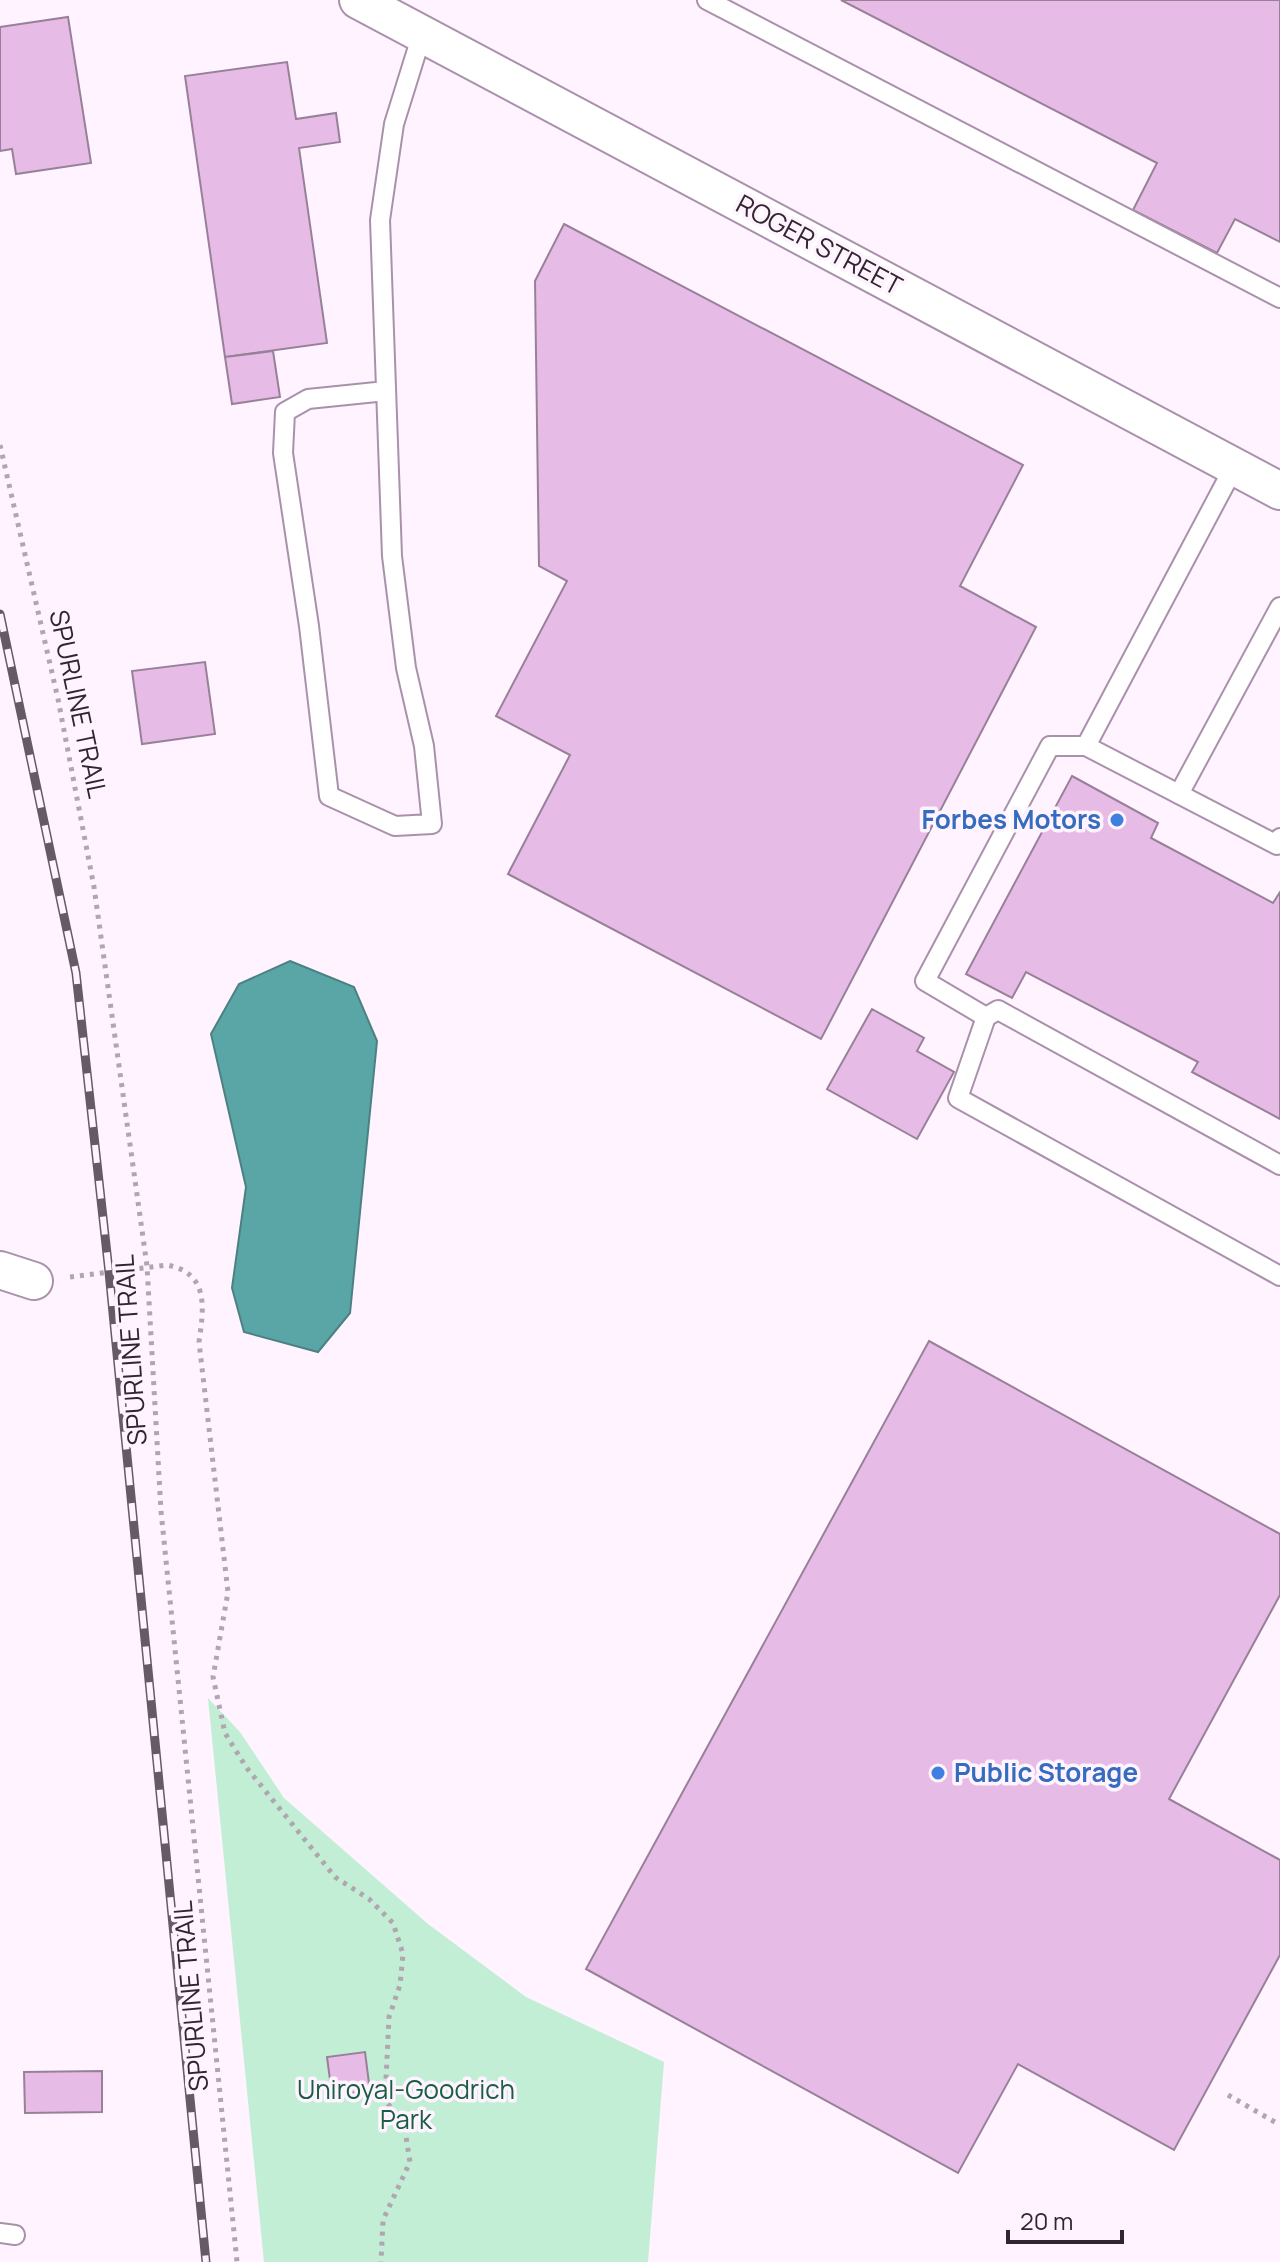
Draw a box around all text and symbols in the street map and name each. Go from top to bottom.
street label: ROGER STREET [730,185,909,303]
street label: SPURLINE TRAIL [41,607,116,801]
place label: Forbes Motors [922,801,1101,837]
marker: Forbes Motors [1108,811,1126,829]
street label: SPURLINE TRAIL [105,1253,155,1447]
place label: Public Storage [954,1754,1138,1790]
marker: Public Storage [929,1764,947,1782]
street label: SPURLINE TRAIL [164,1899,216,2093]
park label: Uniroyal-Goodrich Park [297,2071,515,2137]
scale bar [1008,2194,1122,2244]
text: 20 m [1020,2204,1073,2237]

